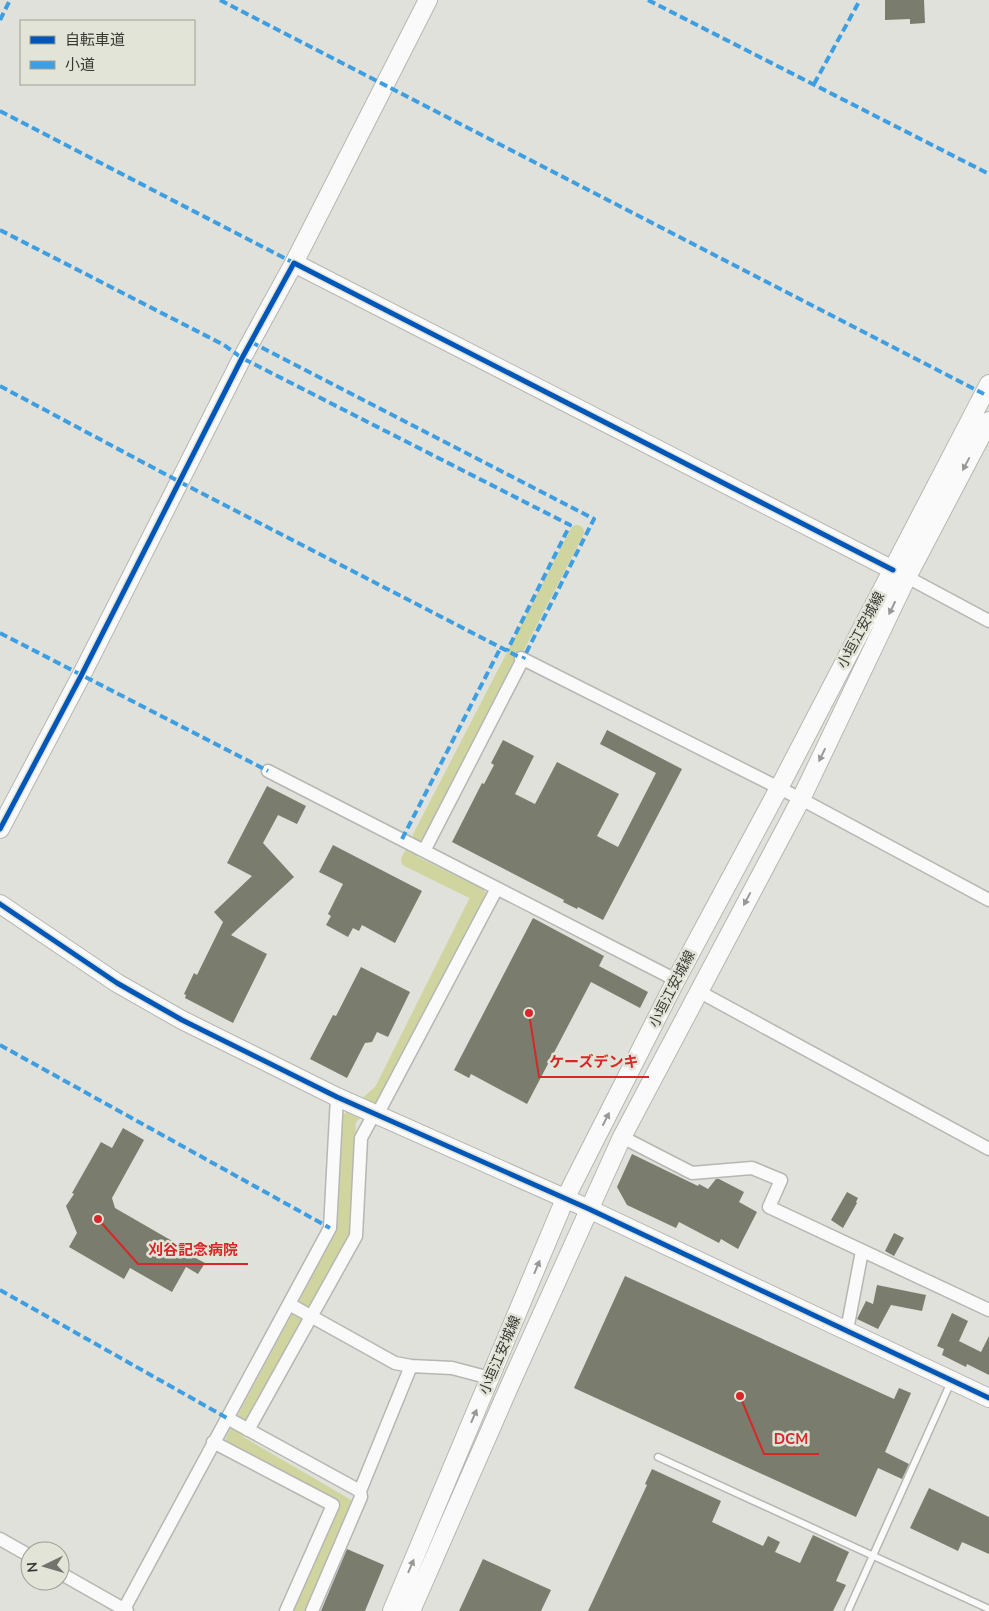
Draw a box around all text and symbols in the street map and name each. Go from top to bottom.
legend [20,20,195,85]
text: 自転車道 [65,30,125,50]
text: 小道 [65,55,95,75]
one-way arrow [962,457,970,471]
street label: 小垣江安城線 [833,588,889,672]
one-way arrow [888,601,896,615]
one-way arrow [817,748,825,762]
one-way arrow [743,892,751,906]
street label: 小垣江安城線 [644,947,700,1031]
callout: ケーズデンキ [539,1047,649,1077]
text: ケーズデンキ [549,1052,639,1072]
one-way arrow [602,1112,610,1127]
callout: 刈谷記念病院 [138,1234,248,1264]
text: 刈谷記念病院 [148,1240,238,1260]
one-way arrow [533,1259,541,1274]
street label: 小垣江安城線 [475,1313,525,1397]
one-way arrow [470,1409,478,1423]
callout: DCM [764,1424,819,1454]
text: DCM [774,1429,808,1449]
north arrow [20,1541,70,1591]
one-way arrow [407,1559,415,1573]
text: N [23,1561,42,1573]

